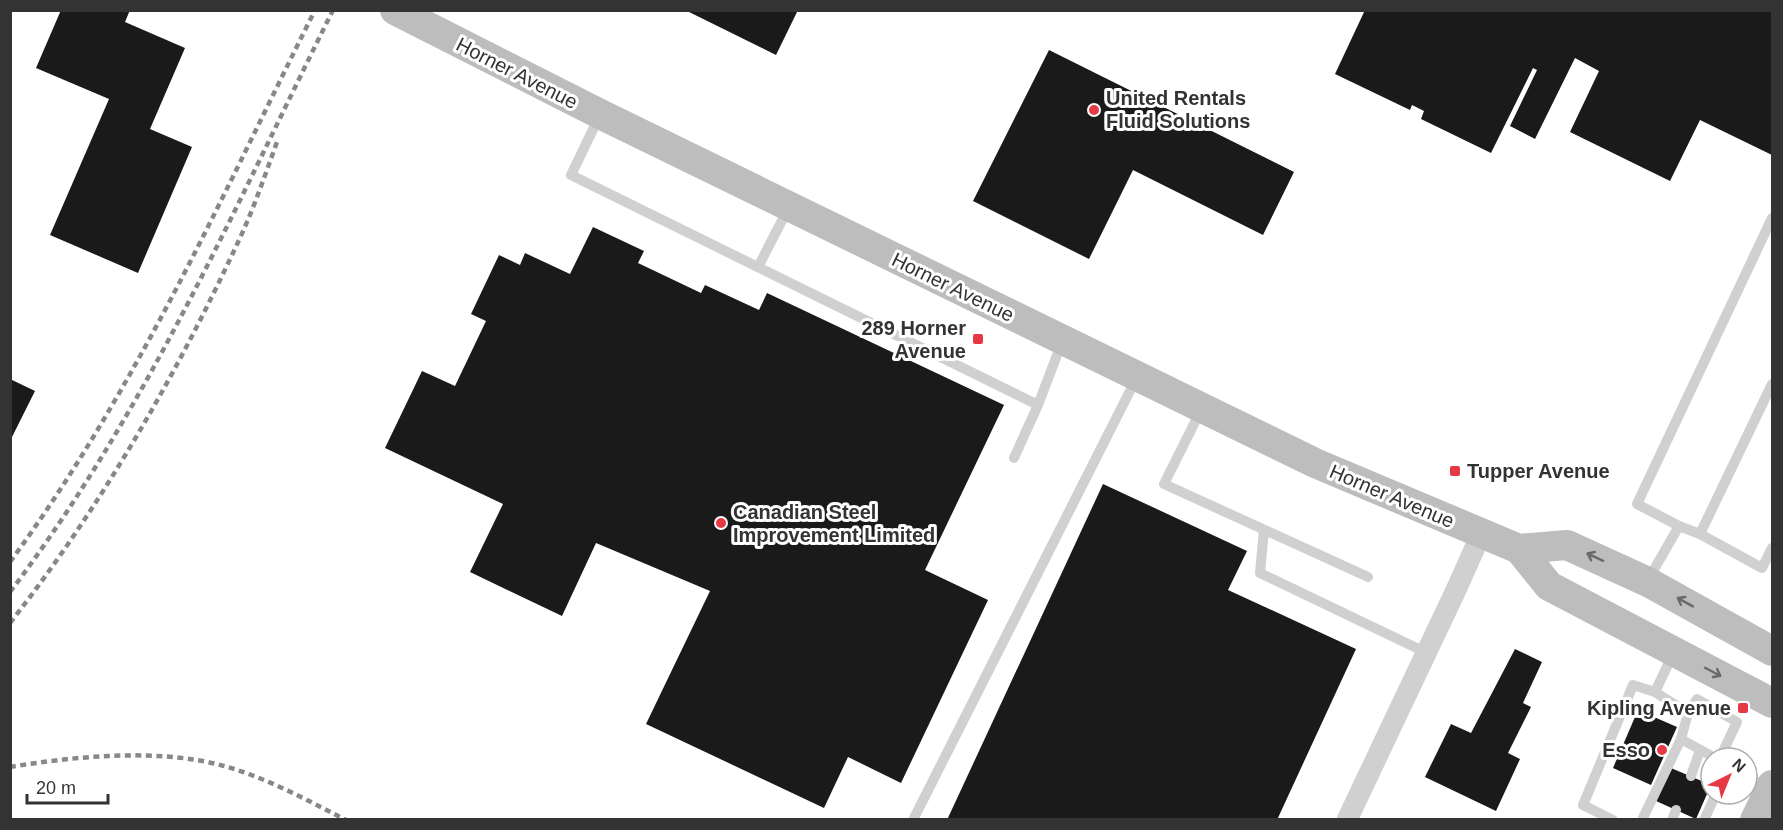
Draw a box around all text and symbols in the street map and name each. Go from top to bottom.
street label: Horner Avenue [453,33,581,113]
place label: United Rentals Fluid Solutions [1106,87,1250,132]
marker: United Rentals Fluid Solutions [1087,103,1101,117]
street label: Horner Avenue [888,248,1018,326]
place label: 289 Horner Avenue [862,317,966,362]
marker: 289 Horner Avenue [971,332,985,346]
street label: Horner Avenue [1326,460,1458,532]
place label: Tupper Avenue [1467,460,1610,482]
marker: Tupper Avenue [1448,464,1462,478]
place label: Canadian Steel Improvement Limited [733,501,935,546]
marker: Canadian Steel Improvement Limited [714,516,728,530]
one-way arrow [1586,551,1604,563]
one-way arrow [1676,596,1694,607]
one-way arrow [1704,666,1722,678]
place label: Kipling Avenue [1587,697,1731,719]
marker: Kipling Avenue [1736,701,1750,715]
place label: Esso [1602,739,1650,761]
marker: Esso [1655,743,1669,757]
north arrow [1699,746,1759,806]
text: N [1729,755,1749,776]
scale bar [27,767,108,805]
text: 20 m [36,778,76,798]

